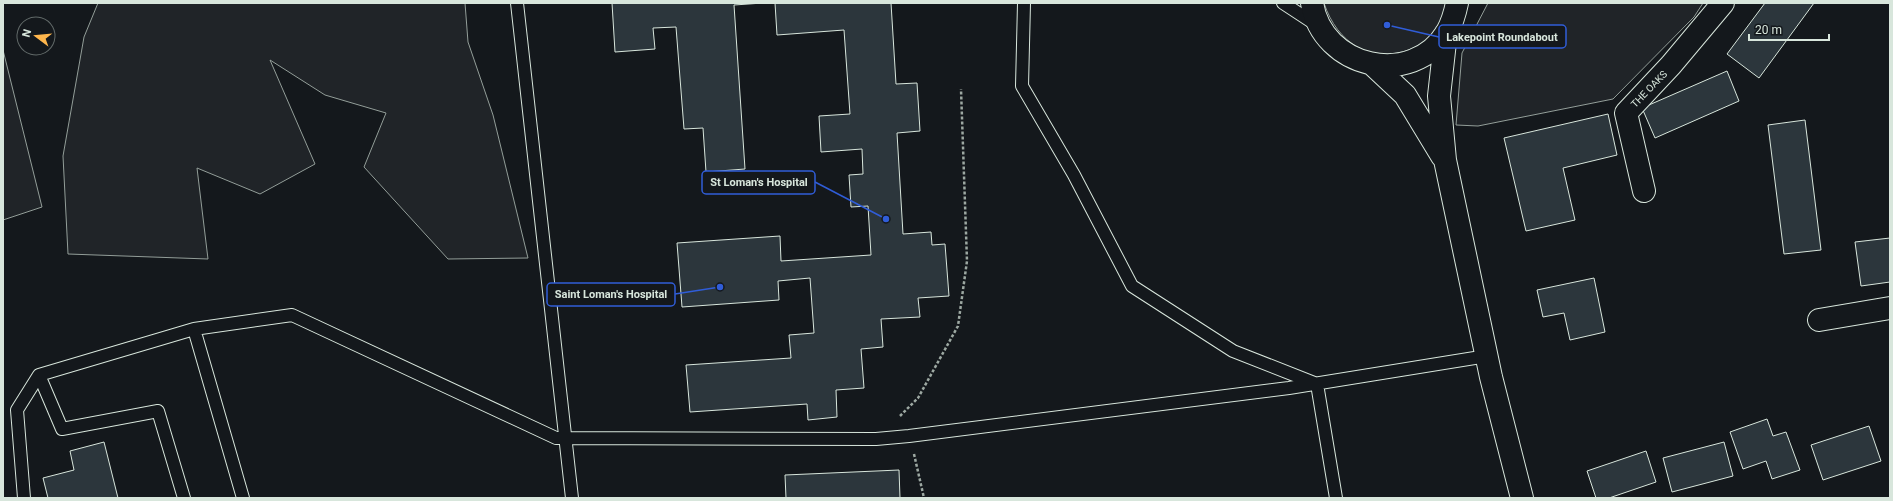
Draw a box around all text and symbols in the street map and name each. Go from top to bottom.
north arrow [16,16,56,56]
scale bar [1749,16,1829,42]
text: 20 m [1755,23,1782,37]
callout: Lakepoint Roundabout [1439,25,1566,48]
text: N [20,28,34,39]
text: Lakepoint Roundabout [1446,31,1558,44]
street label: THE OAKS [1629,68,1669,110]
callout: St Loman's Hospital [702,171,815,194]
text: St Loman's Hospital [710,176,808,189]
callout: Saint Loman's Hospital [547,283,675,306]
text: Saint Loman's Hospital [555,288,667,301]

